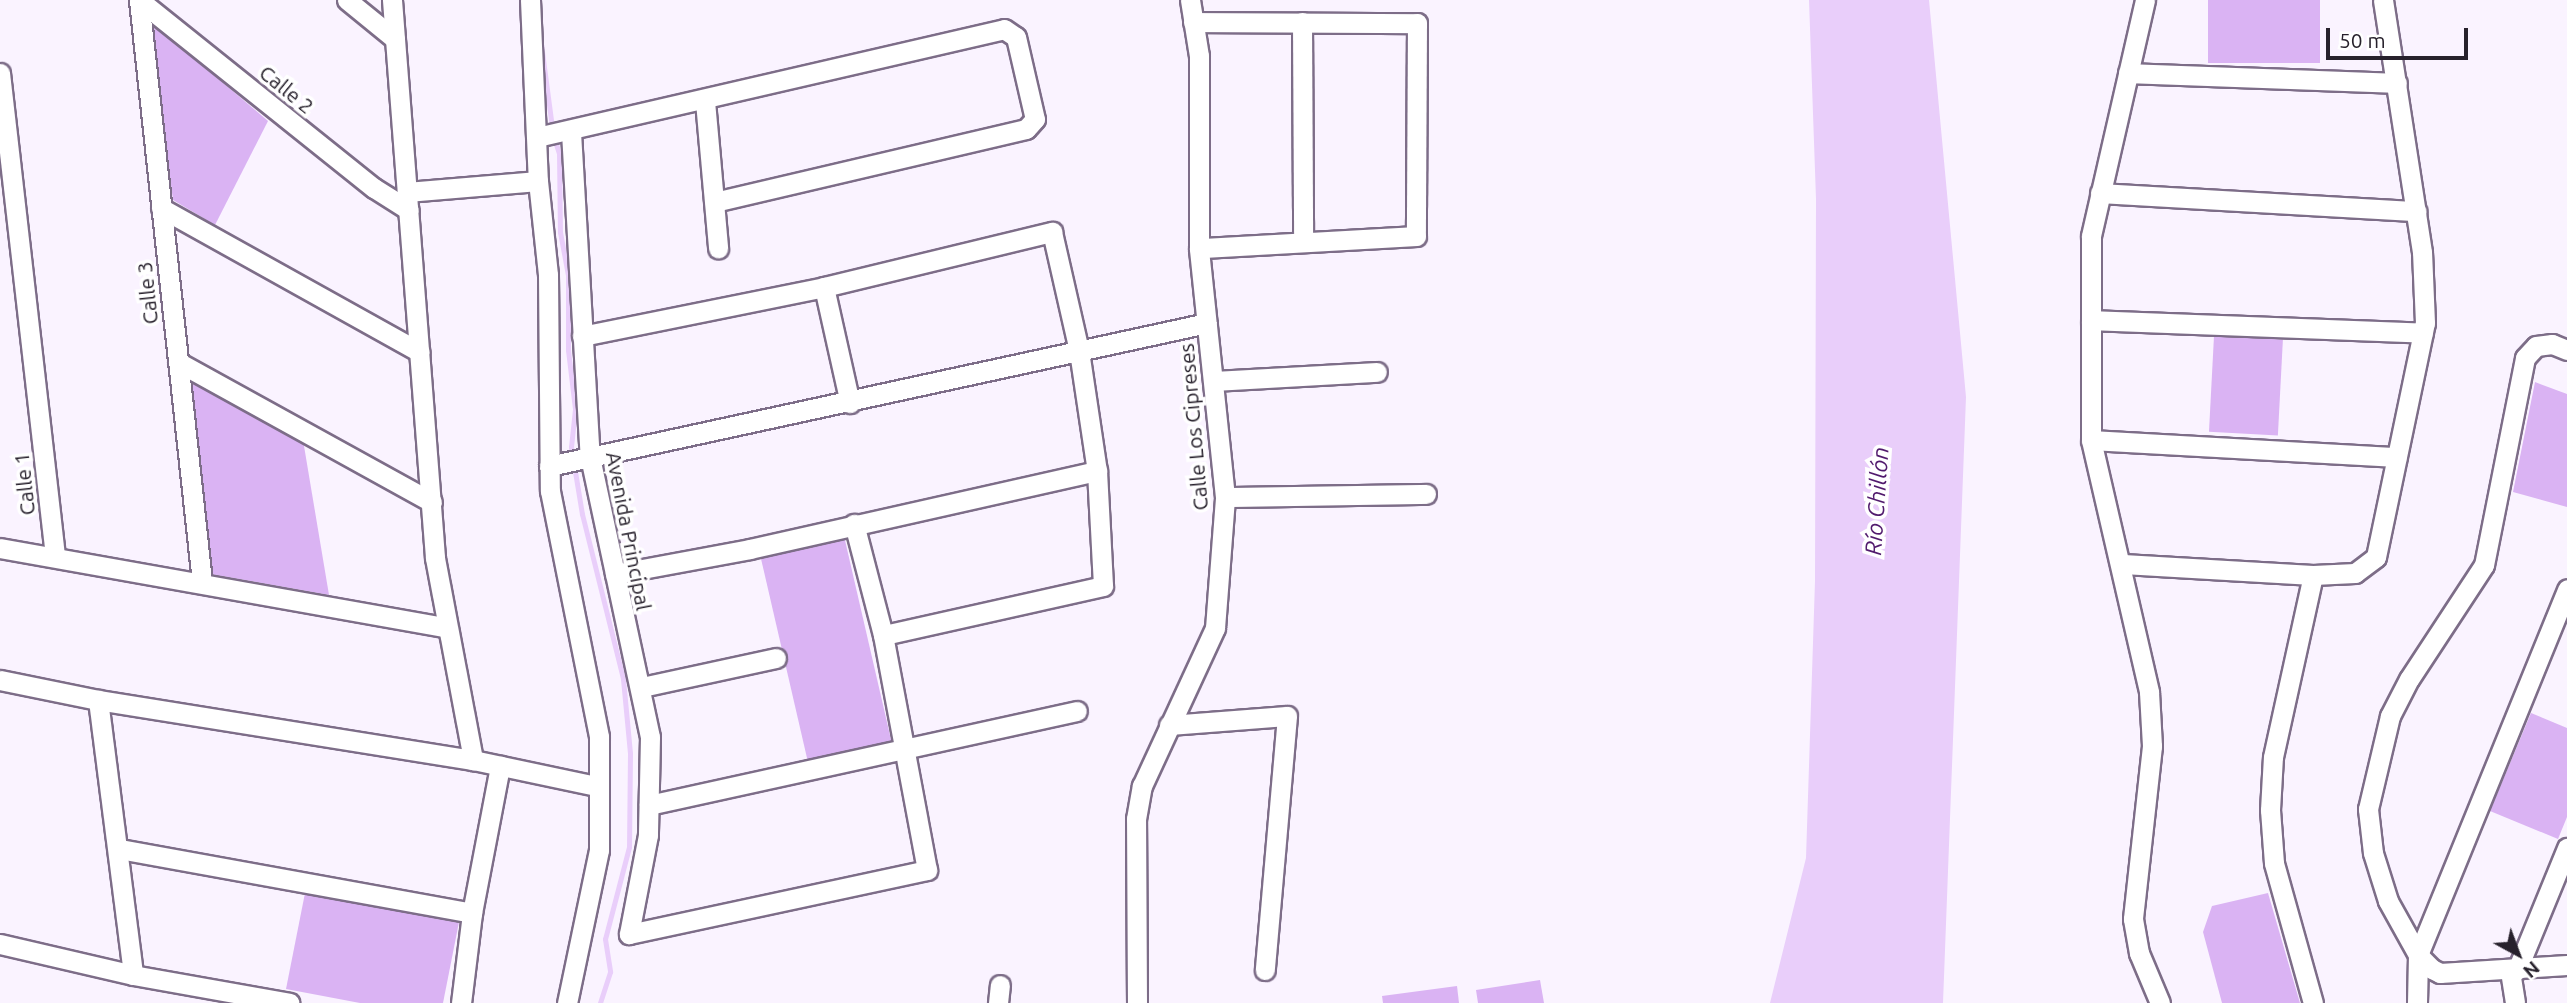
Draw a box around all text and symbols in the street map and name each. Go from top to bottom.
scale bar [2329,14,2471,58]
text: 50 m [2339,28,2386,52]
street label: Calle 2 [255,59,319,119]
street label: Calle 3 [131,260,163,326]
street label: Calle Los Cipreses [1173,342,1213,512]
water label: Río Chillón [1859,446,1895,556]
street label: Avenida Principal [601,449,657,613]
street label: Calle 1 [8,451,40,517]
north arrow [2483,919,2553,989]
text: N [2519,957,2544,983]

